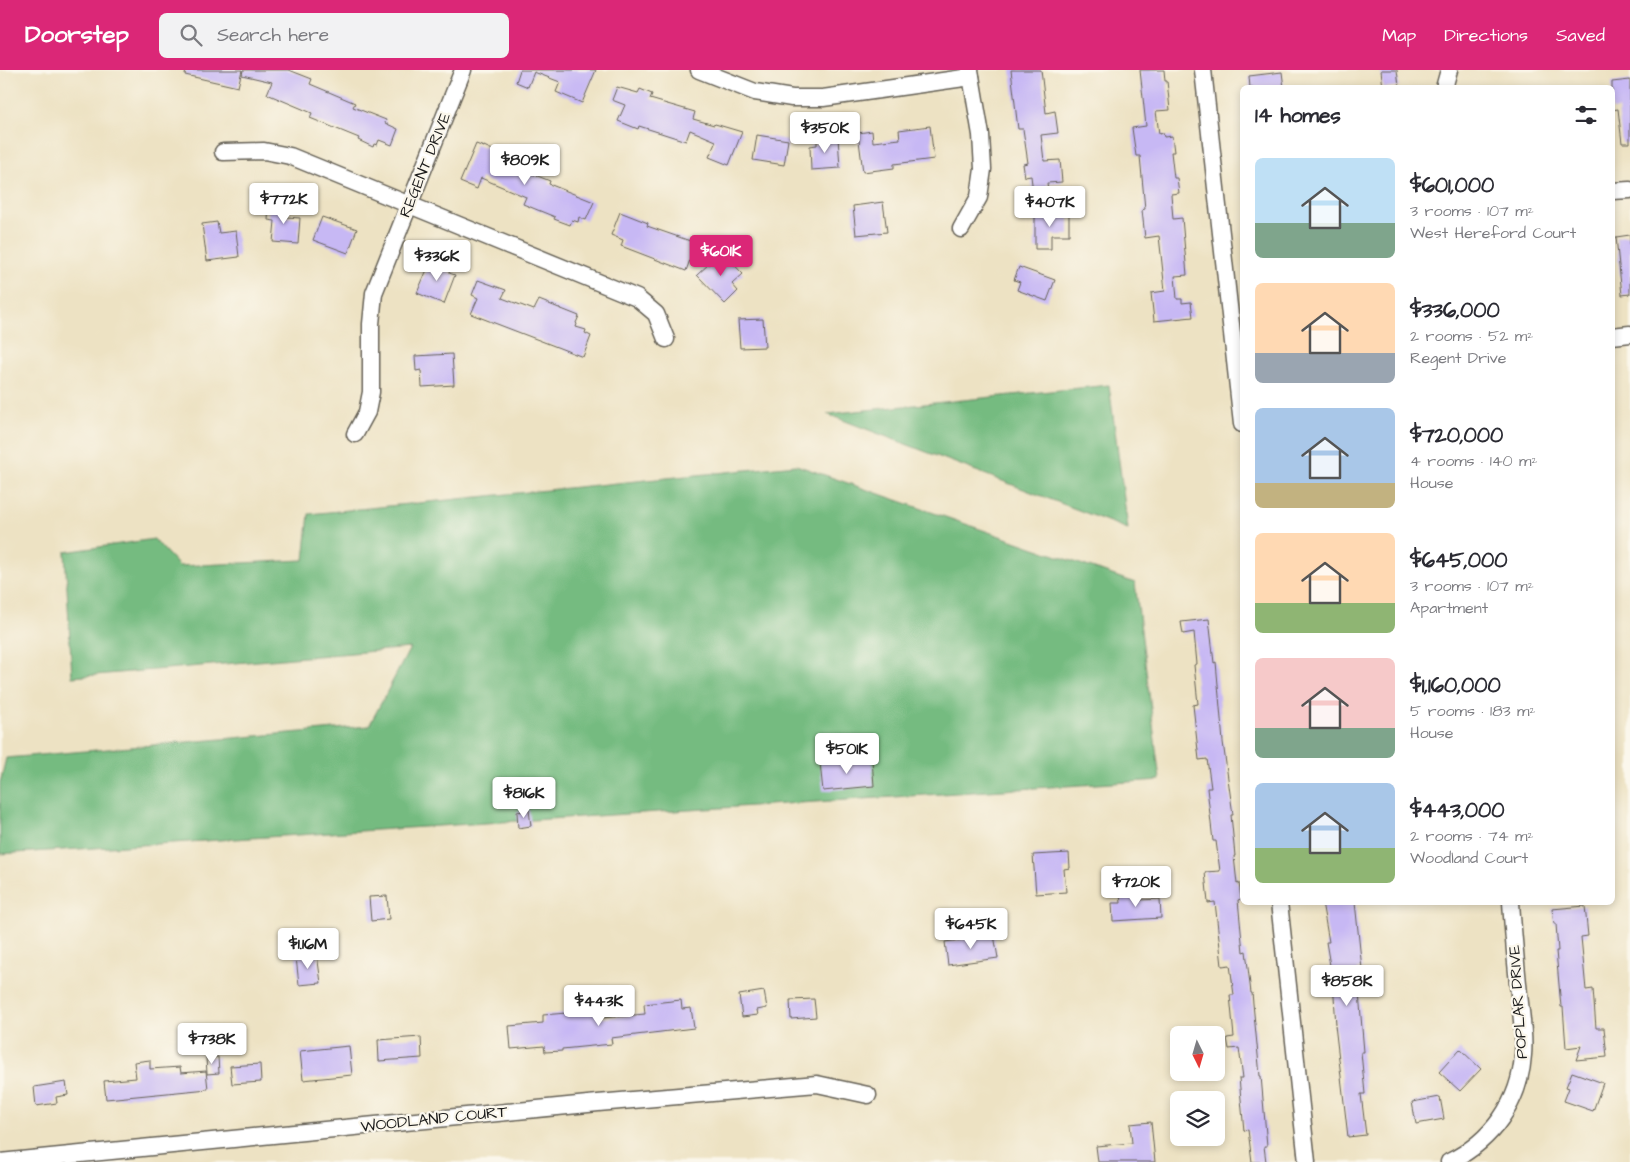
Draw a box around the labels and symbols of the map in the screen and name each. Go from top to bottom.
street label: REGENT DRIVE [394,109,456,221]
pin: $350K [790,112,860,154]
pin: $809K [490,144,560,186]
pin: $772K [249,182,319,225]
pin: $407K [1015,186,1085,228]
pin: $601K [686,234,756,277]
pin: $336K [402,240,472,282]
pin: $501K [812,732,882,775]
pin: $816K [489,776,559,819]
pin: $720K [1101,866,1171,908]
pin: $645K [936,908,1006,950]
pin: $1.16M [267,928,349,970]
street label: POPLAR DRIVE [1503,944,1533,1060]
pin: $858K [1312,964,1382,1007]
pin: $443K [564,984,634,1027]
pin: $738K [177,1022,247,1065]
north arrow [1170,1026,1225,1081]
street label: WOODLAND COURT [360,1100,508,1138]

